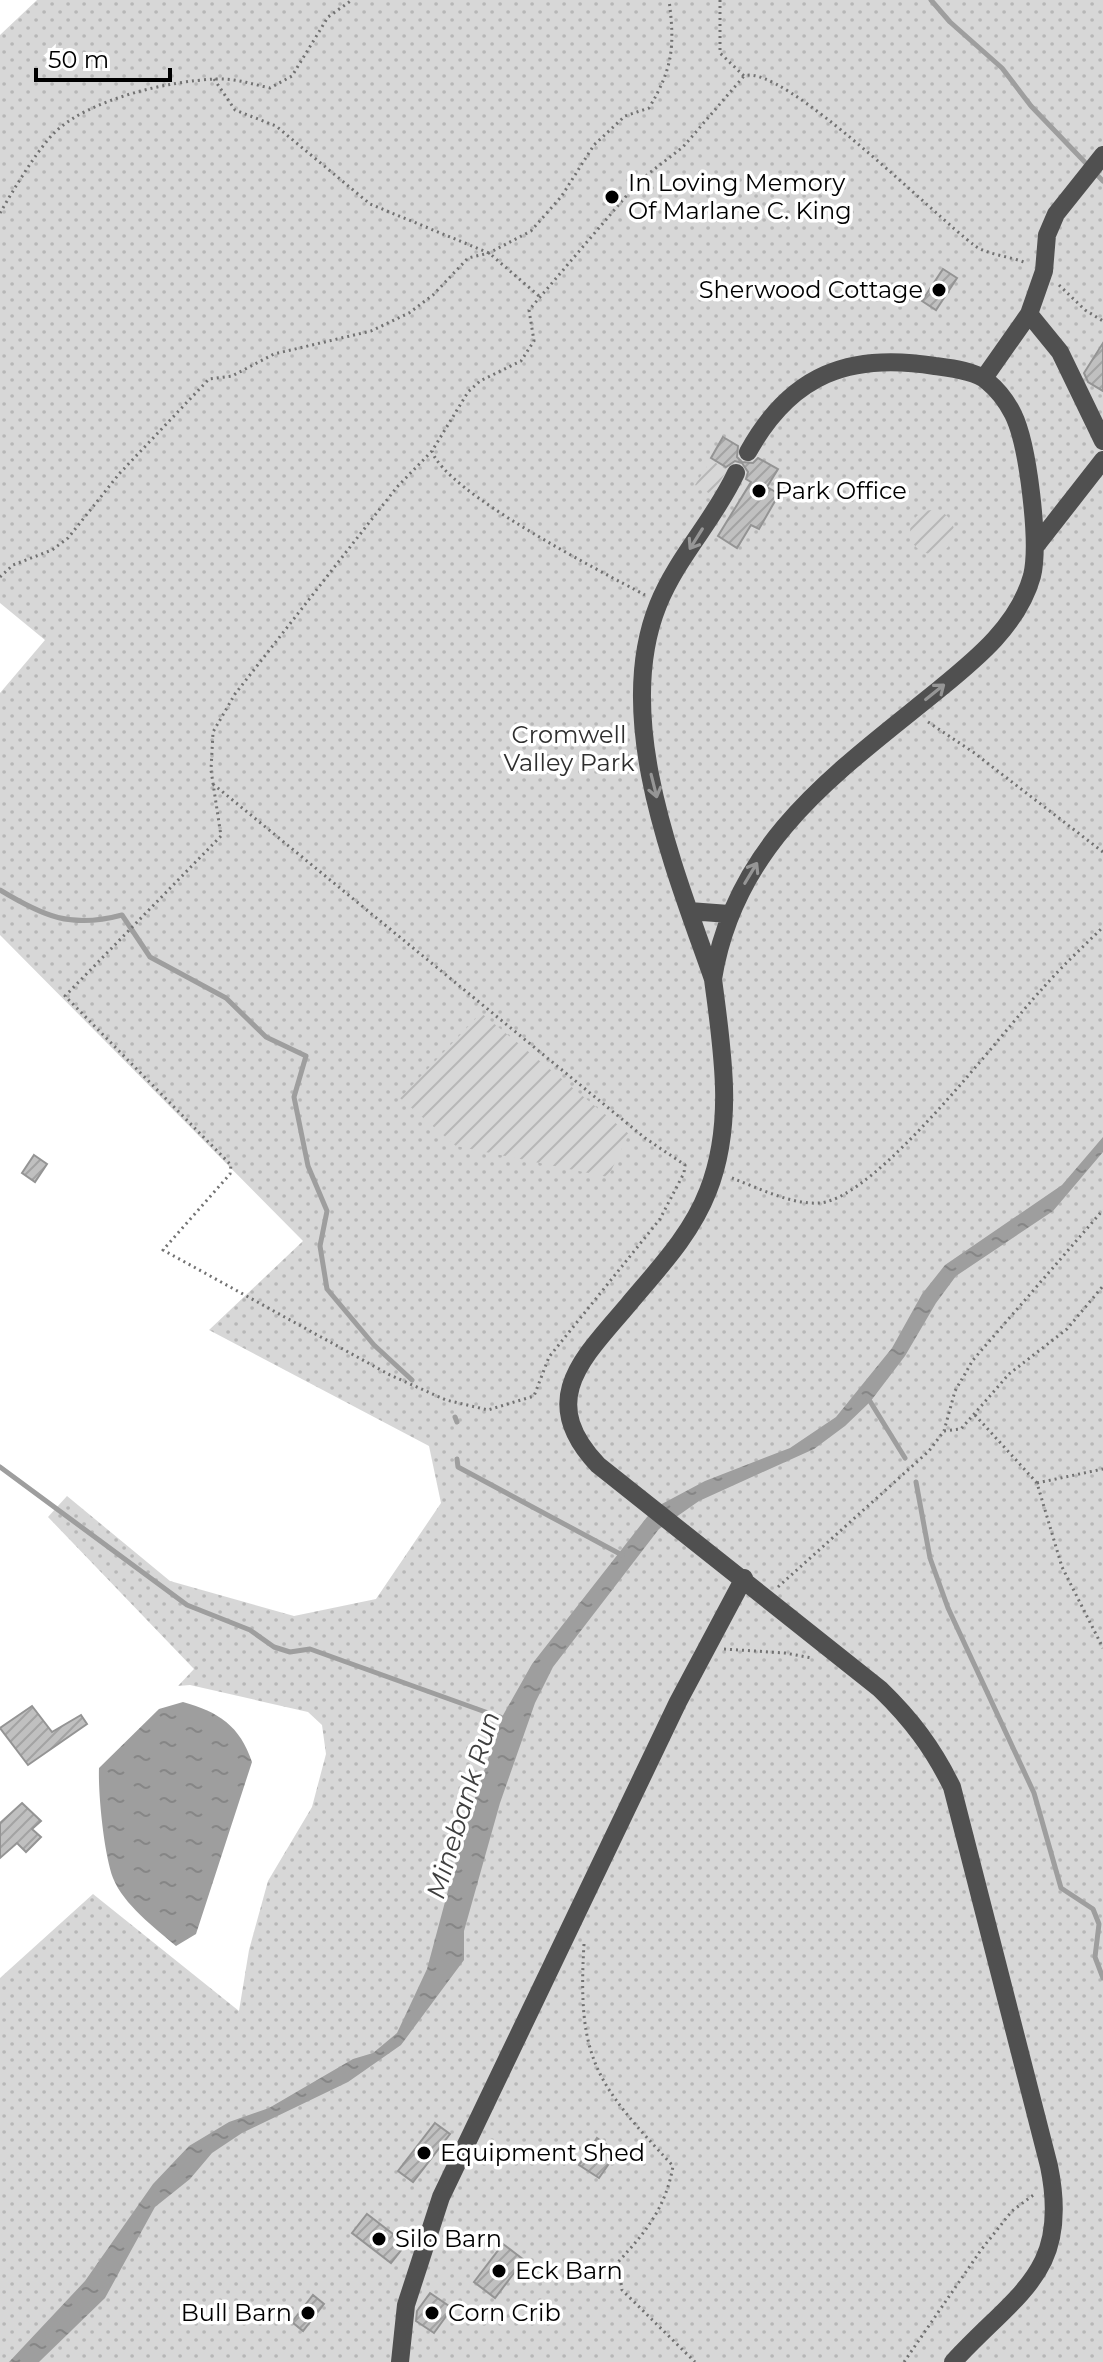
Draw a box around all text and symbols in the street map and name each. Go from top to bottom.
scale bar [36,32,170,82]
text: 50 m [48,45,109,74]
place label: In Loving Memory Of Marlane C. King [628,168,852,225]
marker: In Loving Memory Of Marlane C. King [603,188,621,206]
place label: Sherwood Cottage [699,275,923,304]
marker: Sherwood Cottage [930,281,948,299]
place label: Park Office [775,476,907,505]
marker: Park Office [750,482,768,500]
one-way arrow [687,528,704,550]
one-way arrow [925,683,945,701]
park label: Cromwell Valley Park [504,720,635,777]
one-way arrow [647,773,662,799]
one-way arrow [743,862,759,885]
water label: Minebank Run [419,1708,507,1902]
place label: Equipment Shed [440,2138,645,2167]
marker: Equipment Shed [415,2144,433,2162]
place label: Silo Barn [395,2224,502,2253]
marker: Silo Barn [370,2230,388,2248]
place label: Eck Barn [515,2256,623,2285]
marker: Eck Barn [490,2262,508,2280]
place label: Bull Barn [181,2298,292,2327]
place label: Corn Crib [448,2298,561,2327]
marker: Bull Barn [299,2304,317,2322]
marker: Corn Crib [423,2304,441,2322]

